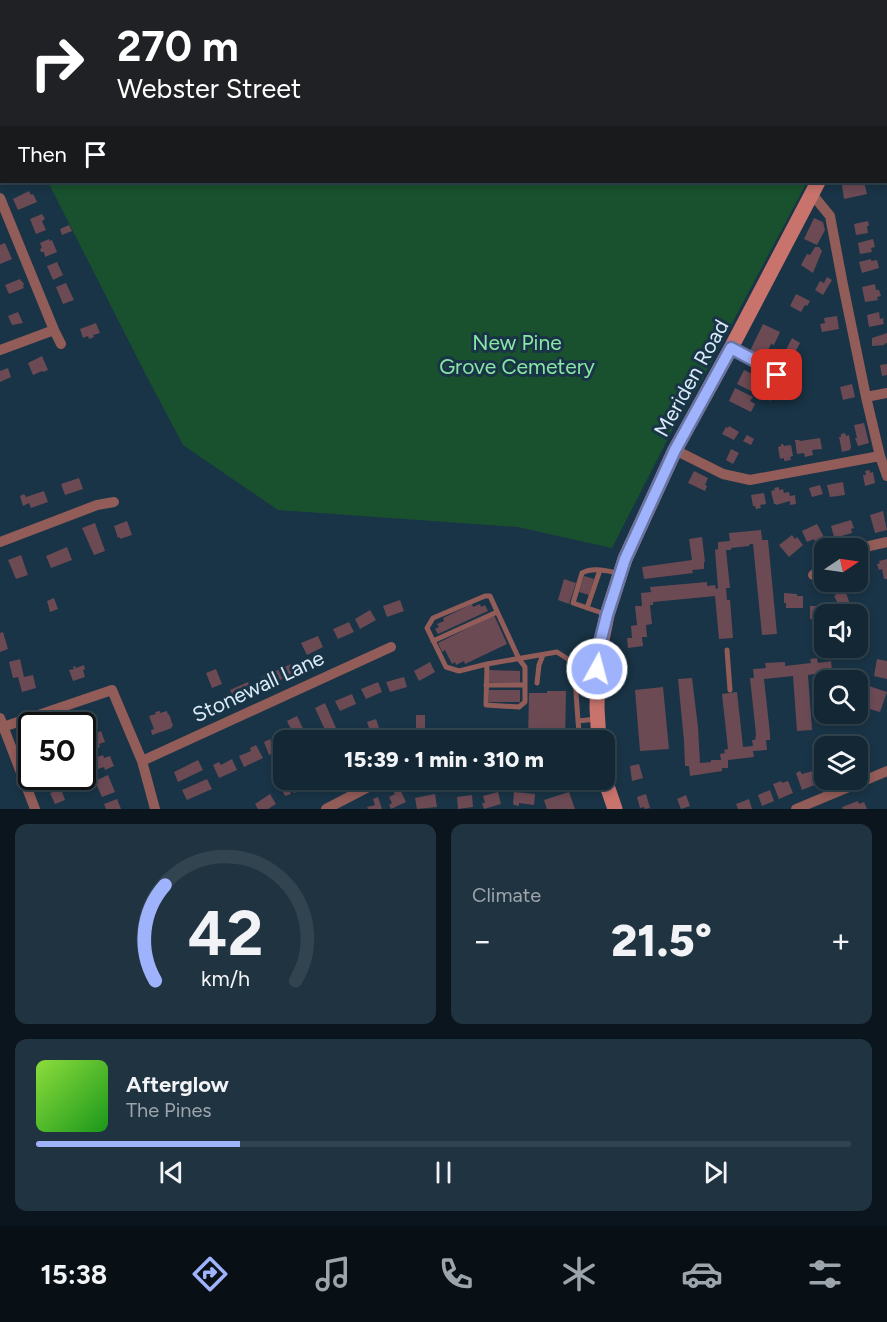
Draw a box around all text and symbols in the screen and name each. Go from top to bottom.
text: 270 m [117,21,239,72]
icon: right [18,24,96,102]
text: Webster Street [117,72,301,105]
icon: arrive [79,138,112,171]
text: Then [18,141,67,168]
street label: Meriden Road [648,315,734,441]
park label: New Pine Grove Cemetery [439,330,595,379]
pin [751,349,802,400]
icon: arrive [760,358,793,391]
north arrow [814,538,868,592]
map controls [814,538,868,790]
button: sound [814,604,868,658]
position arrow [565,637,629,701]
street label: Stonewall Lane [188,645,328,727]
button: search [814,670,868,724]
speed limit sign: 50 [18,712,96,790]
button: layers [814,736,868,790]
text: 15:39 · 1 min · 310 m [344,746,544,773]
text: Climate [472,883,541,907]
text: 42 [188,896,263,971]
text: 21.5° [611,913,712,967]
text: − [472,921,493,960]
text: + [830,921,851,960]
text: km/h [201,966,250,991]
text: Afterglow [126,1071,229,1098]
text: The Pines [126,1098,212,1122]
icon: previous [155,1156,188,1189]
icon: pause [427,1156,460,1189]
icon: next [699,1156,732,1189]
icon: directions [189,1253,231,1295]
icon: music [312,1253,354,1295]
icon: phone [435,1253,477,1295]
icon: climate [558,1253,600,1295]
icon: car [681,1253,723,1295]
icon: filters [804,1253,846,1295]
text: 15:38 [41,1258,107,1291]

